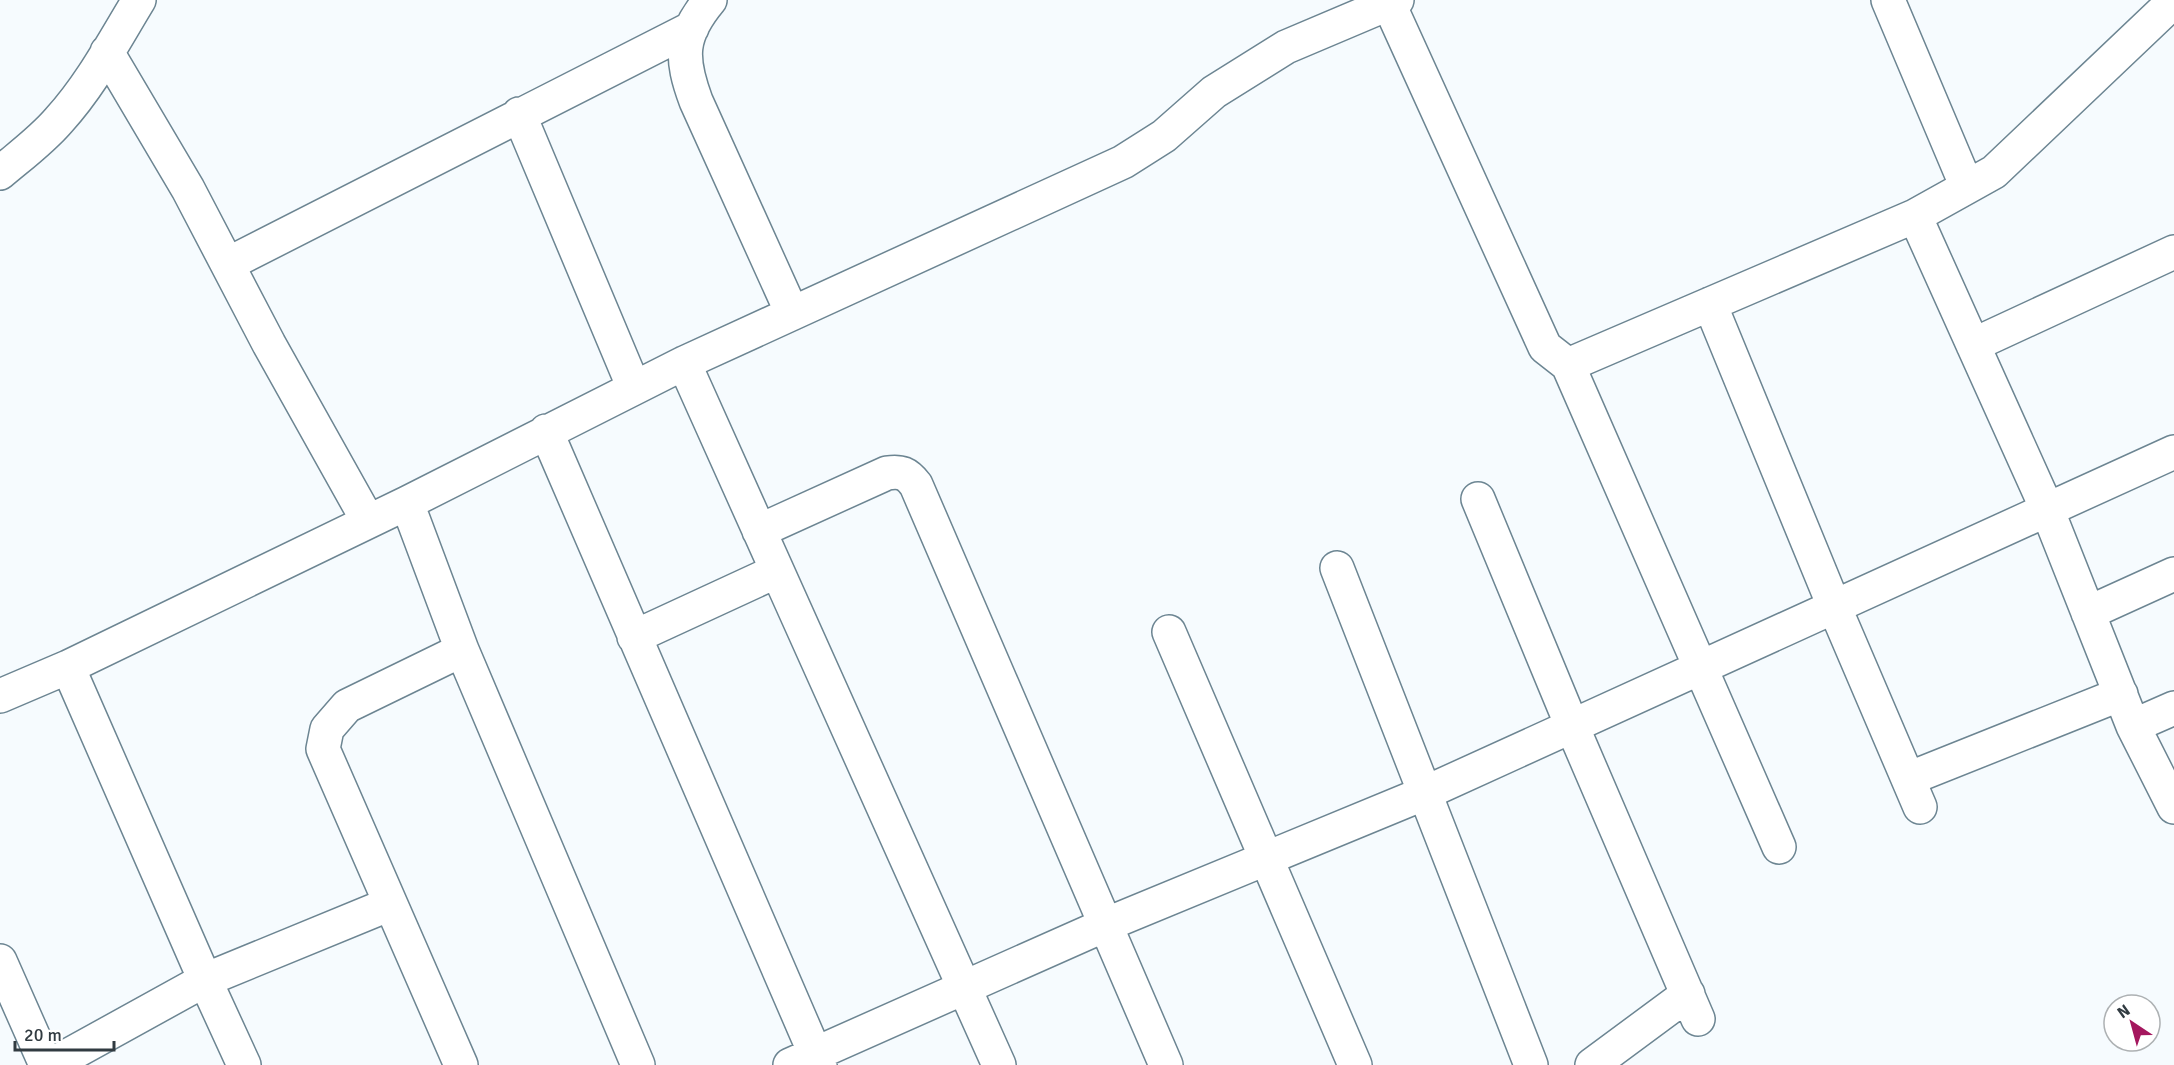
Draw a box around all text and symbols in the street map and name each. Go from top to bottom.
north arrow [2102,993,2162,1053]
text: N [2113,1000,2134,1023]
scale bar [15,1014,114,1052]
text: 20 m [24,1024,62,1046]

